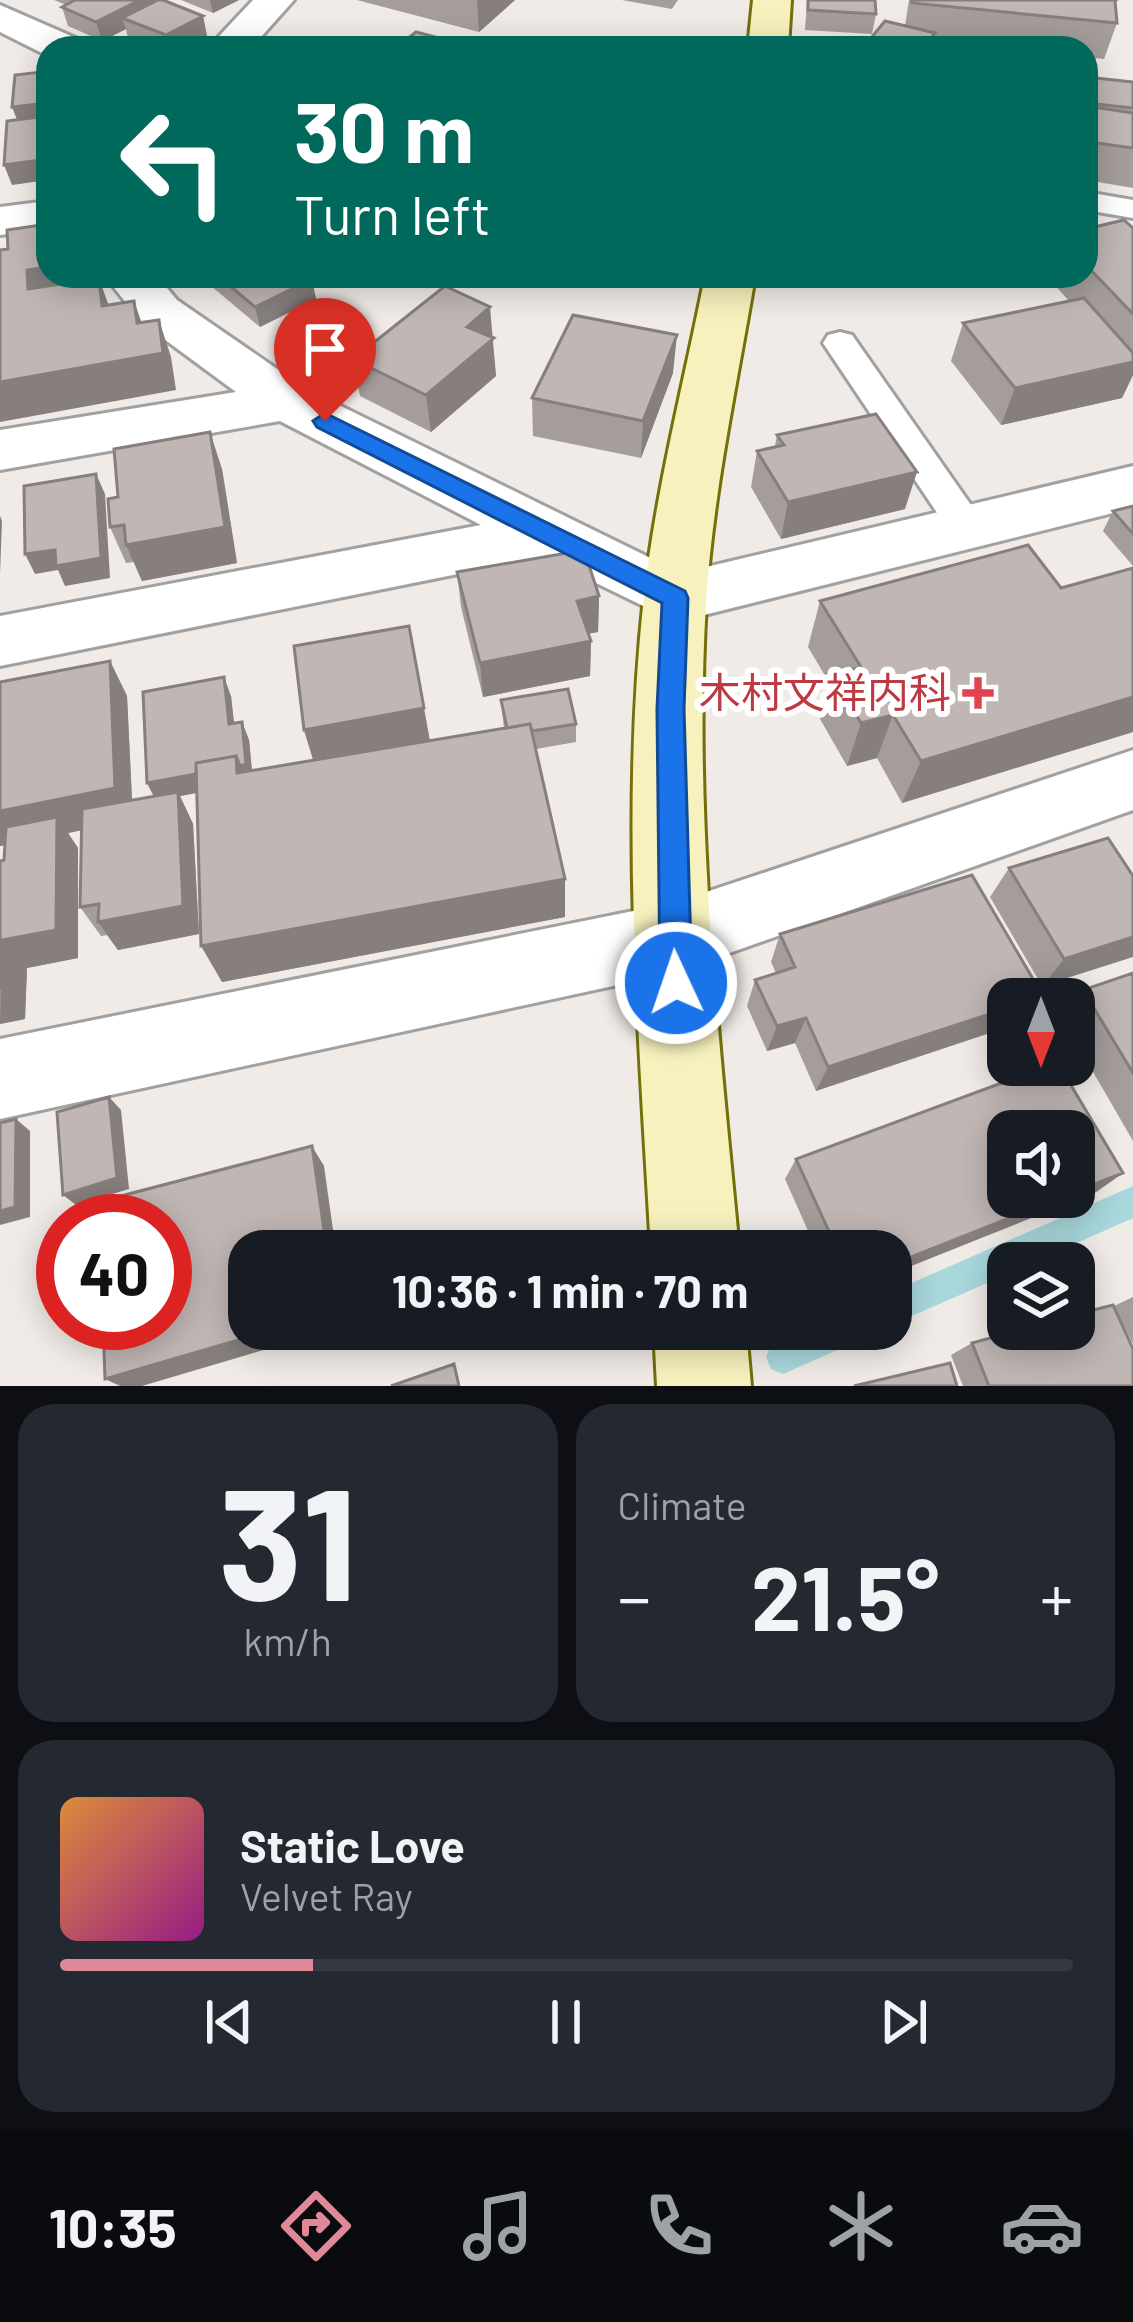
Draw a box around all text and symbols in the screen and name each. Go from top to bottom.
text: 30 m [294,79,474,180]
icon: left [96,84,252,240]
text: Turn left [294,181,491,246]
pin [274,298,376,421]
icon: arrive [292,316,358,382]
place label: 木村文祥内科 [699,666,951,716]
marker: 木村文祥内科 [962,677,994,709]
position arrow [613,920,739,1046]
north arrow [987,978,1095,1086]
map controls [987,978,1095,1350]
button: sound [987,1110,1095,1218]
speed limit sign: 40 [36,1194,192,1350]
button: layers [987,1242,1095,1350]
text: 10:36 · 1 min · 70 m [392,1263,748,1317]
text: 31 [218,1445,357,1632]
text: Climate [618,1481,747,1528]
text: 21.5° [751,1541,939,1649]
text: − [618,1556,651,1635]
text: + [1040,1556,1073,1635]
text: km/h [244,1617,332,1664]
text: Static Love [240,1818,465,1872]
text: Velvet Ray [240,1872,413,1919]
icon: previous [196,1989,262,2055]
icon: pause [533,1989,599,2055]
icon: next [871,1989,937,2055]
icon: directions [274,2184,358,2268]
icon: music [456,2184,540,2268]
icon: phone [637,2184,721,2268]
icon: climate [819,2184,903,2268]
icon: car [1000,2184,1084,2268]
text: 10:35 [49,2194,177,2259]

